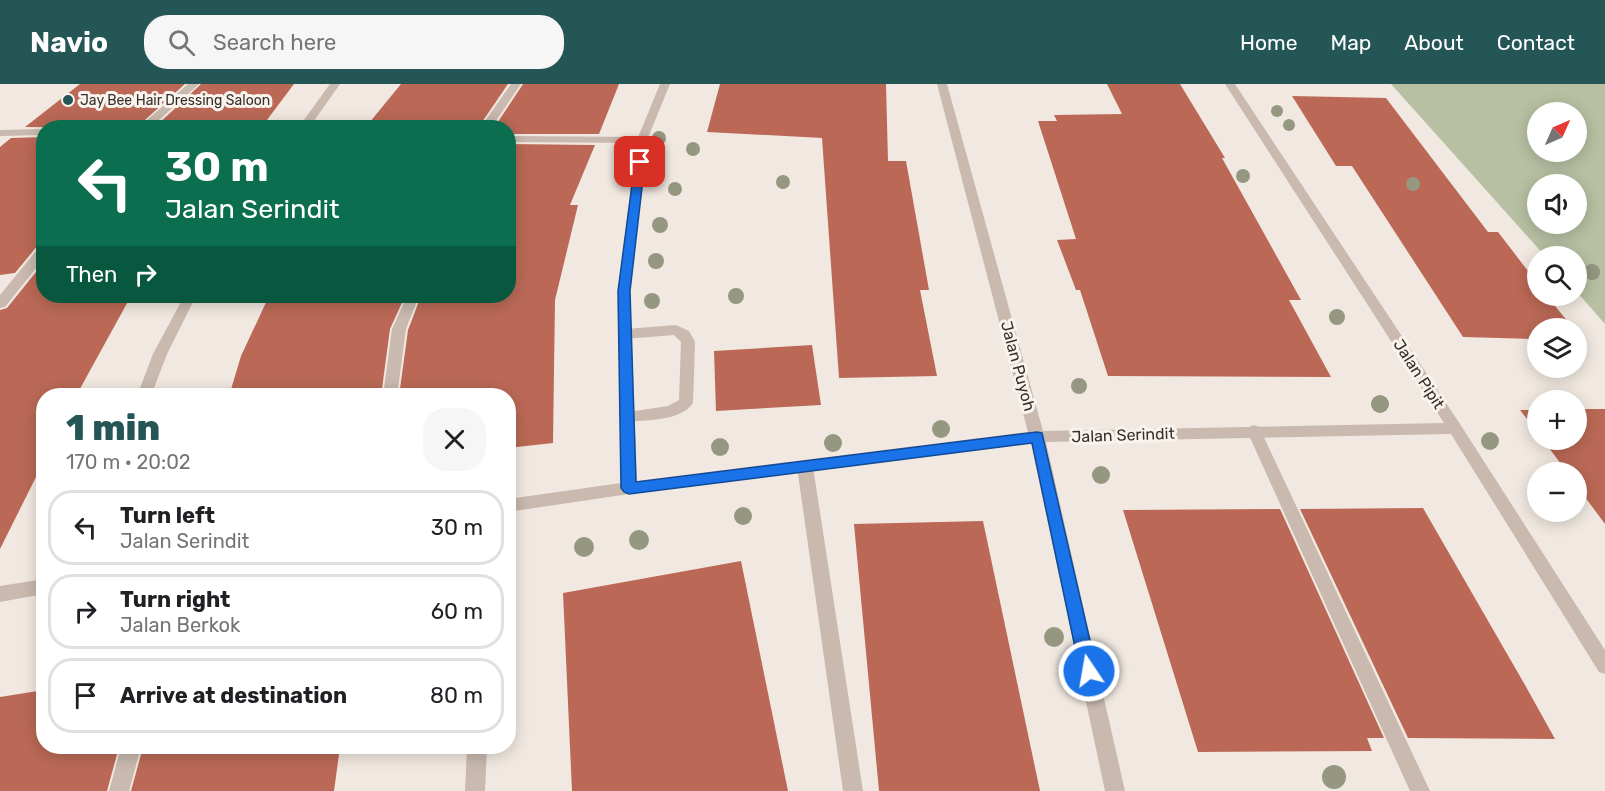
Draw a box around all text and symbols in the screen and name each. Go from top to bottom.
search box [144,15,564,69]
text: Navio [30,26,108,59]
icon: search [165,26,198,59]
text: Search here [213,29,336,56]
text: Home [1240,30,1297,55]
text: Map [1330,30,1371,55]
text: About [1404,30,1464,55]
text: Contact [1497,30,1575,55]
place label: Jay Bee Hair Dressing Saloon [80,92,270,109]
marker: Jay Bee Hair Dressing Saloon [61,93,75,107]
north arrow [1527,102,1587,162]
map controls [1527,102,1587,522]
pin [614,136,665,187]
text: 30 m [165,142,269,192]
icon: left [66,144,144,222]
icon: arrive [623,145,656,178]
button: sound [1527,174,1587,234]
text: Jalan Serindit [165,193,340,225]
button: search [1527,246,1587,306]
icon: right [129,258,162,291]
text: Then [66,261,117,288]
button: layers [1527,318,1587,378]
street label: Jalan Puyoh [997,319,1039,413]
street label: Jalan Pipit [1390,336,1448,412]
button: + [1527,390,1587,450]
text: 1 min [66,406,160,449]
button: close [423,408,486,471]
street label: Jalan Serindit [1071,424,1175,446]
text: 170 m · 20:02 [66,450,191,474]
button: − [1527,462,1587,522]
text: Turn left [120,502,215,529]
icon: left [69,511,102,544]
text: 30 m [431,514,483,541]
text: Jalan Serindit [120,529,249,553]
text: Turn right [120,586,230,613]
icon: right [69,595,102,628]
text: 60 m [431,598,483,625]
text: Jalan Berkok [120,613,240,637]
position arrow [1057,639,1121,703]
icon: arrive [69,679,102,712]
text: Arrive at destination [120,682,347,709]
text: 80 m [430,682,483,709]

